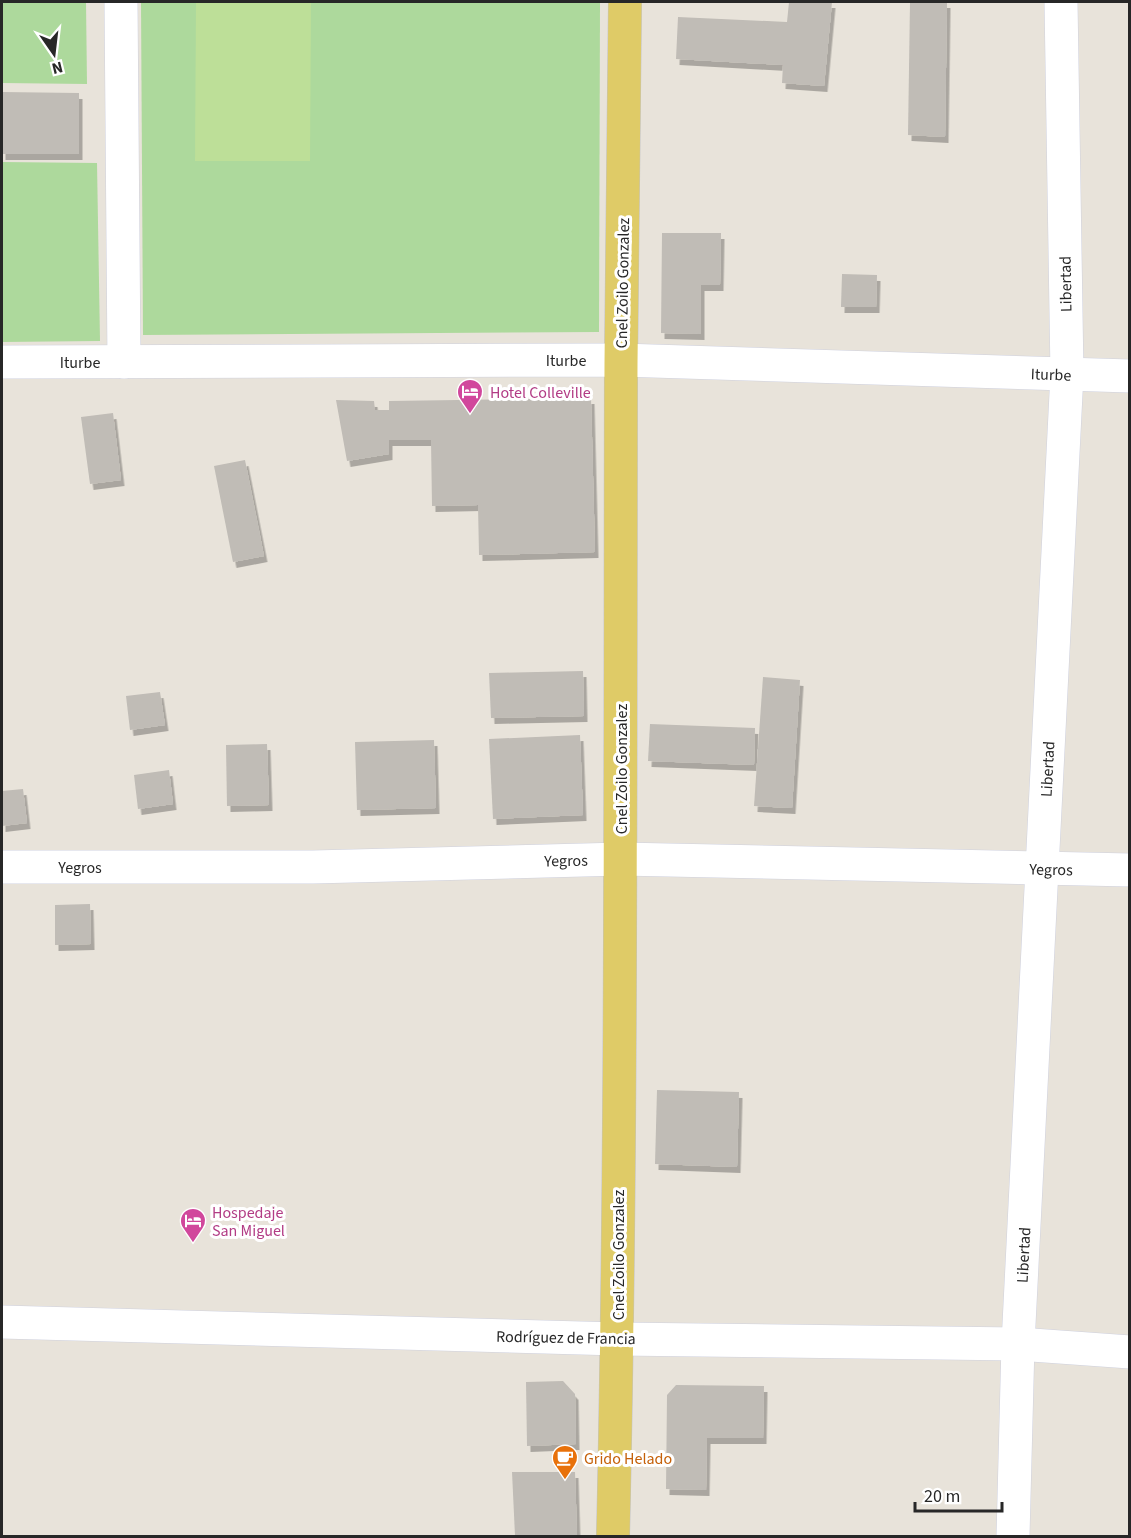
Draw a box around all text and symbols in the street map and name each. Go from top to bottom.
north arrow [24,24,84,84]
text: N [50,56,65,80]
street label: Cnel Zoilo Gonzalez [611,217,635,348]
street label: Libertad [1055,256,1077,312]
street label: Iturbe [546,350,586,372]
street label: Iturbe [60,352,100,374]
street label: Iturbe [1030,363,1072,387]
hotel icon: Hotel Colleville [455,377,485,415]
place label: Hotel Colleville [490,382,591,404]
street label: Cnel Zoilo Gonzalez [611,704,633,834]
street label: Libertad [1036,740,1060,798]
street label: Yegros [543,850,588,872]
street label: Yegros [57,857,102,879]
street label: Yegros [1028,859,1073,881]
street label: Cnel Zoilo Gonzalez [608,1190,630,1320]
place label: Hospedaje San Miguel [212,1202,285,1242]
hotel icon: Hospedaje San Miguel [178,1206,208,1244]
street label: Libertad [1012,1226,1036,1284]
street label: Rodríguez de Francia [496,1326,636,1350]
cafe icon: Grido Helado [550,1443,580,1481]
place label: Grido Helado [584,1448,672,1470]
scale bar [915,1475,1002,1513]
text: 20 m [924,1484,960,1509]

